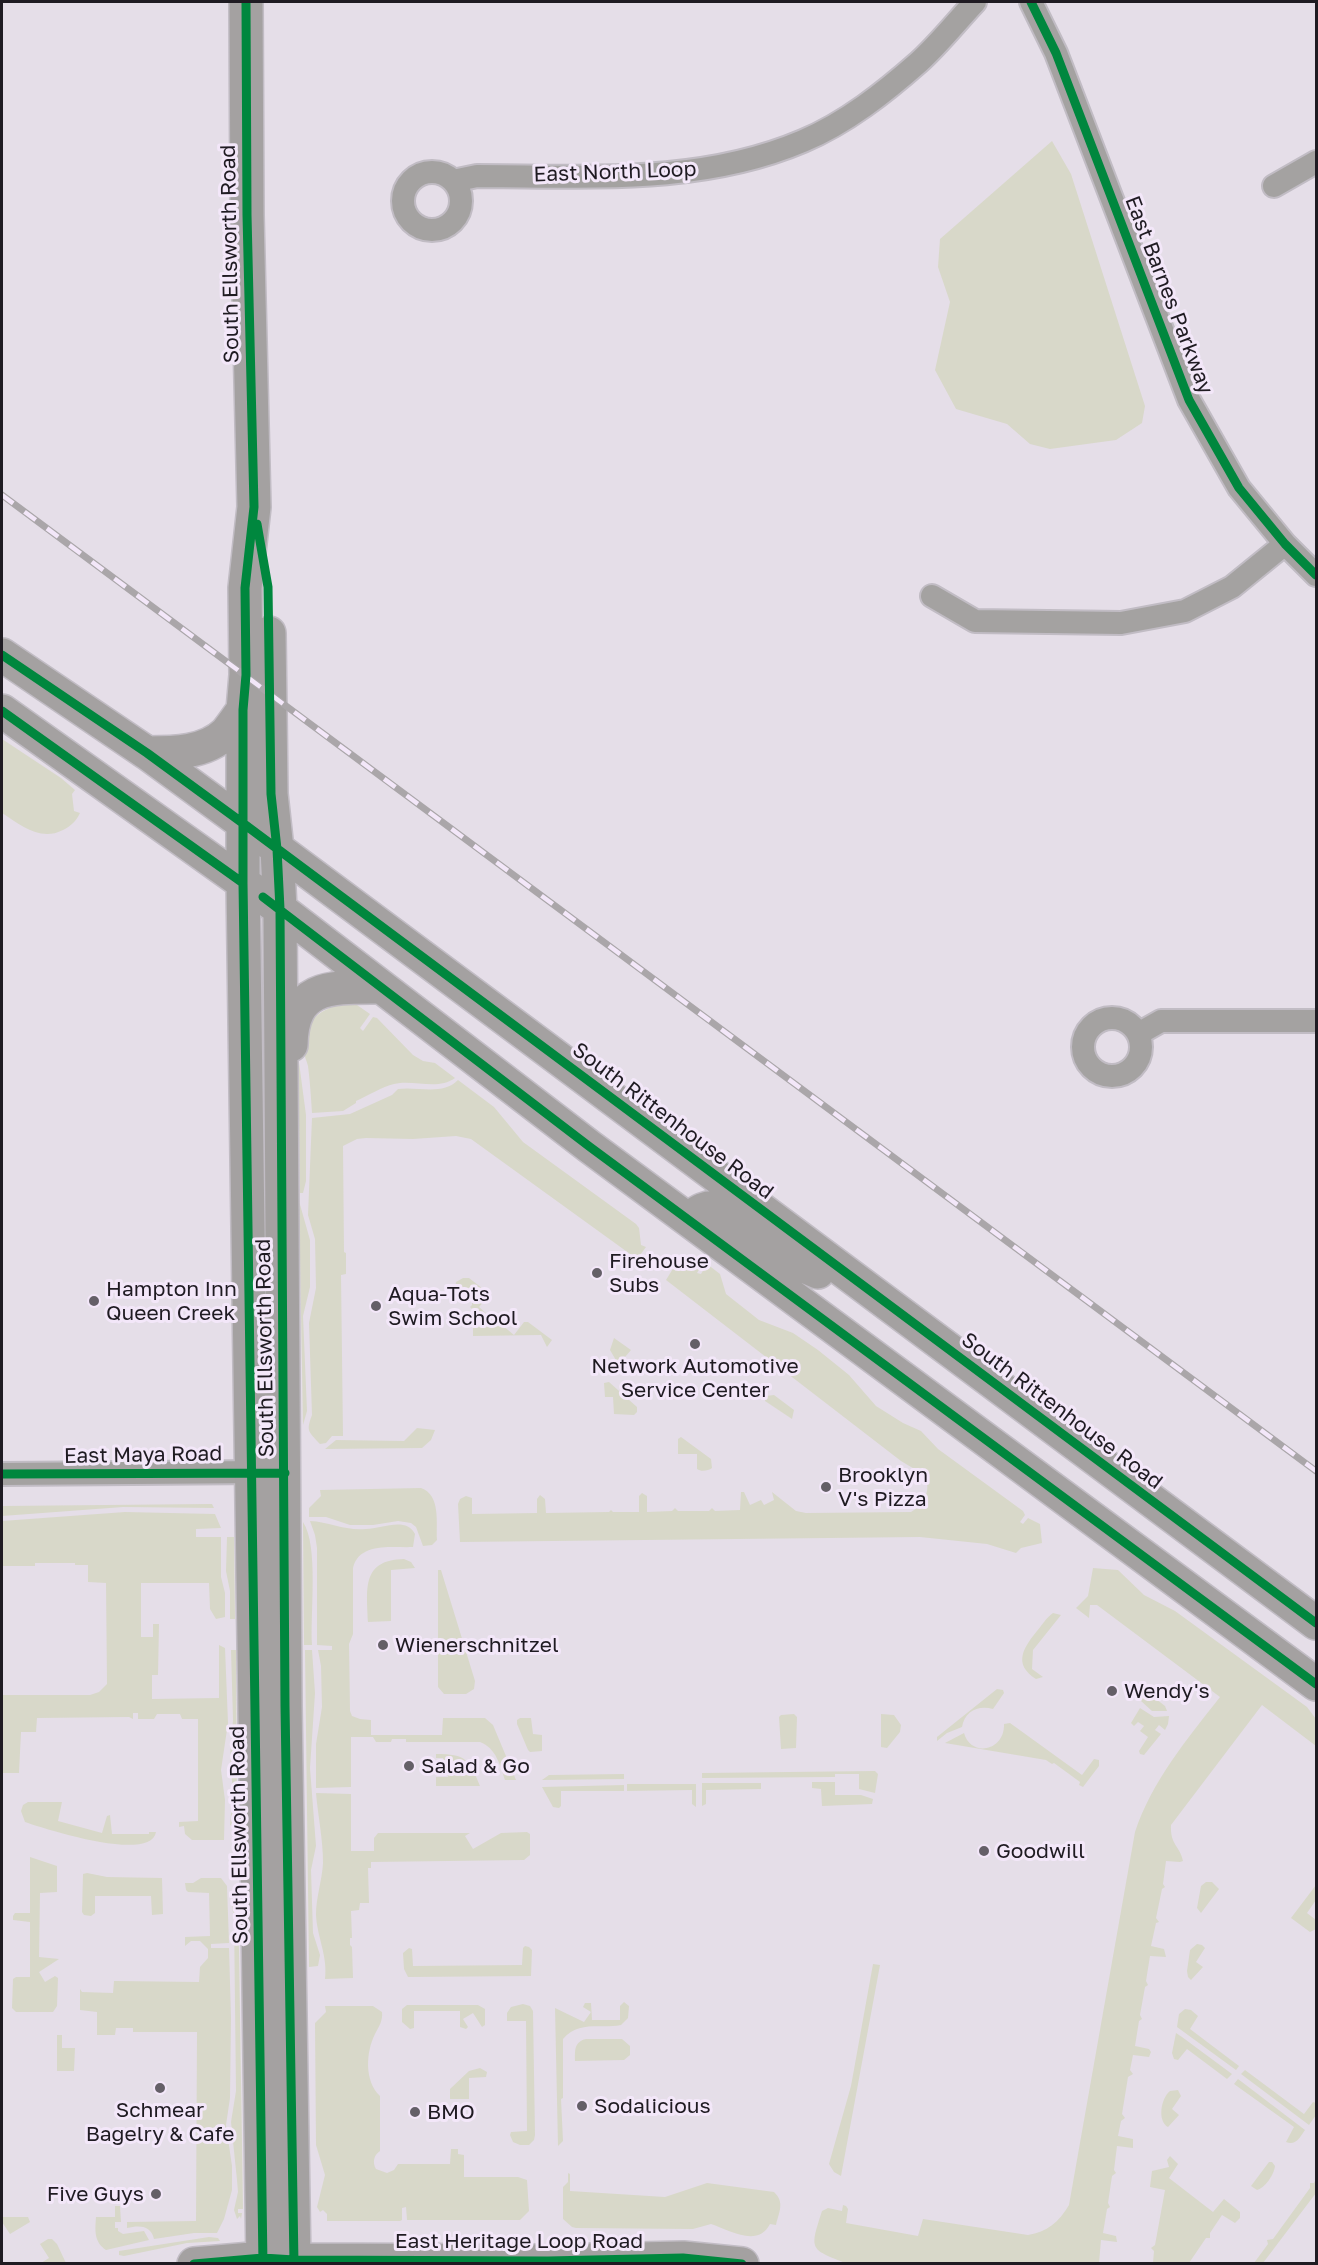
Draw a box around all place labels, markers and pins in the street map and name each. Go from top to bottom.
place label: Firehouse Subs [609,1248,709,1298]
marker: Firehouse Subs [590,1266,604,1280]
place label: Hampton Inn Queen Creek [106,1276,237,1326]
place label: Aqua-Tots Swim School [388,1281,517,1331]
marker: Hampton Inn Queen Creek [87,1294,101,1308]
marker: Aqua-Tots Swim School [369,1299,383,1313]
marker: Network Automotive Service Center [688,1337,702,1351]
place label: Network Automotive Service Center [591,1353,799,1403]
place label: Brooklyn V's Pizza [838,1462,928,1512]
marker: Brooklyn V's Pizza [819,1480,833,1494]
place label: Wienerschnitzel [395,1632,559,1658]
marker: Wienerschnitzel [376,1638,390,1652]
place label: Wendy's [1124,1678,1210,1704]
marker: Wendy's [1105,1684,1119,1698]
place label: Salad & Go [421,1753,530,1779]
marker: Salad & Go [402,1759,416,1773]
place label: Goodwill [996,1838,1085,1864]
marker: Goodwill [977,1844,991,1858]
marker: Schmear Bagelry & Cafe [153,2081,167,2095]
place label: Sodalicious [594,2093,711,2119]
place label: Schmear Bagelry & Cafe [86,2097,234,2147]
place label: BMO [427,2099,475,2125]
marker: Sodalicious [575,2099,589,2113]
marker: BMO [408,2105,422,2119]
place label: Five Guys [47,2181,144,2207]
marker: Five Guys [149,2187,163,2201]

